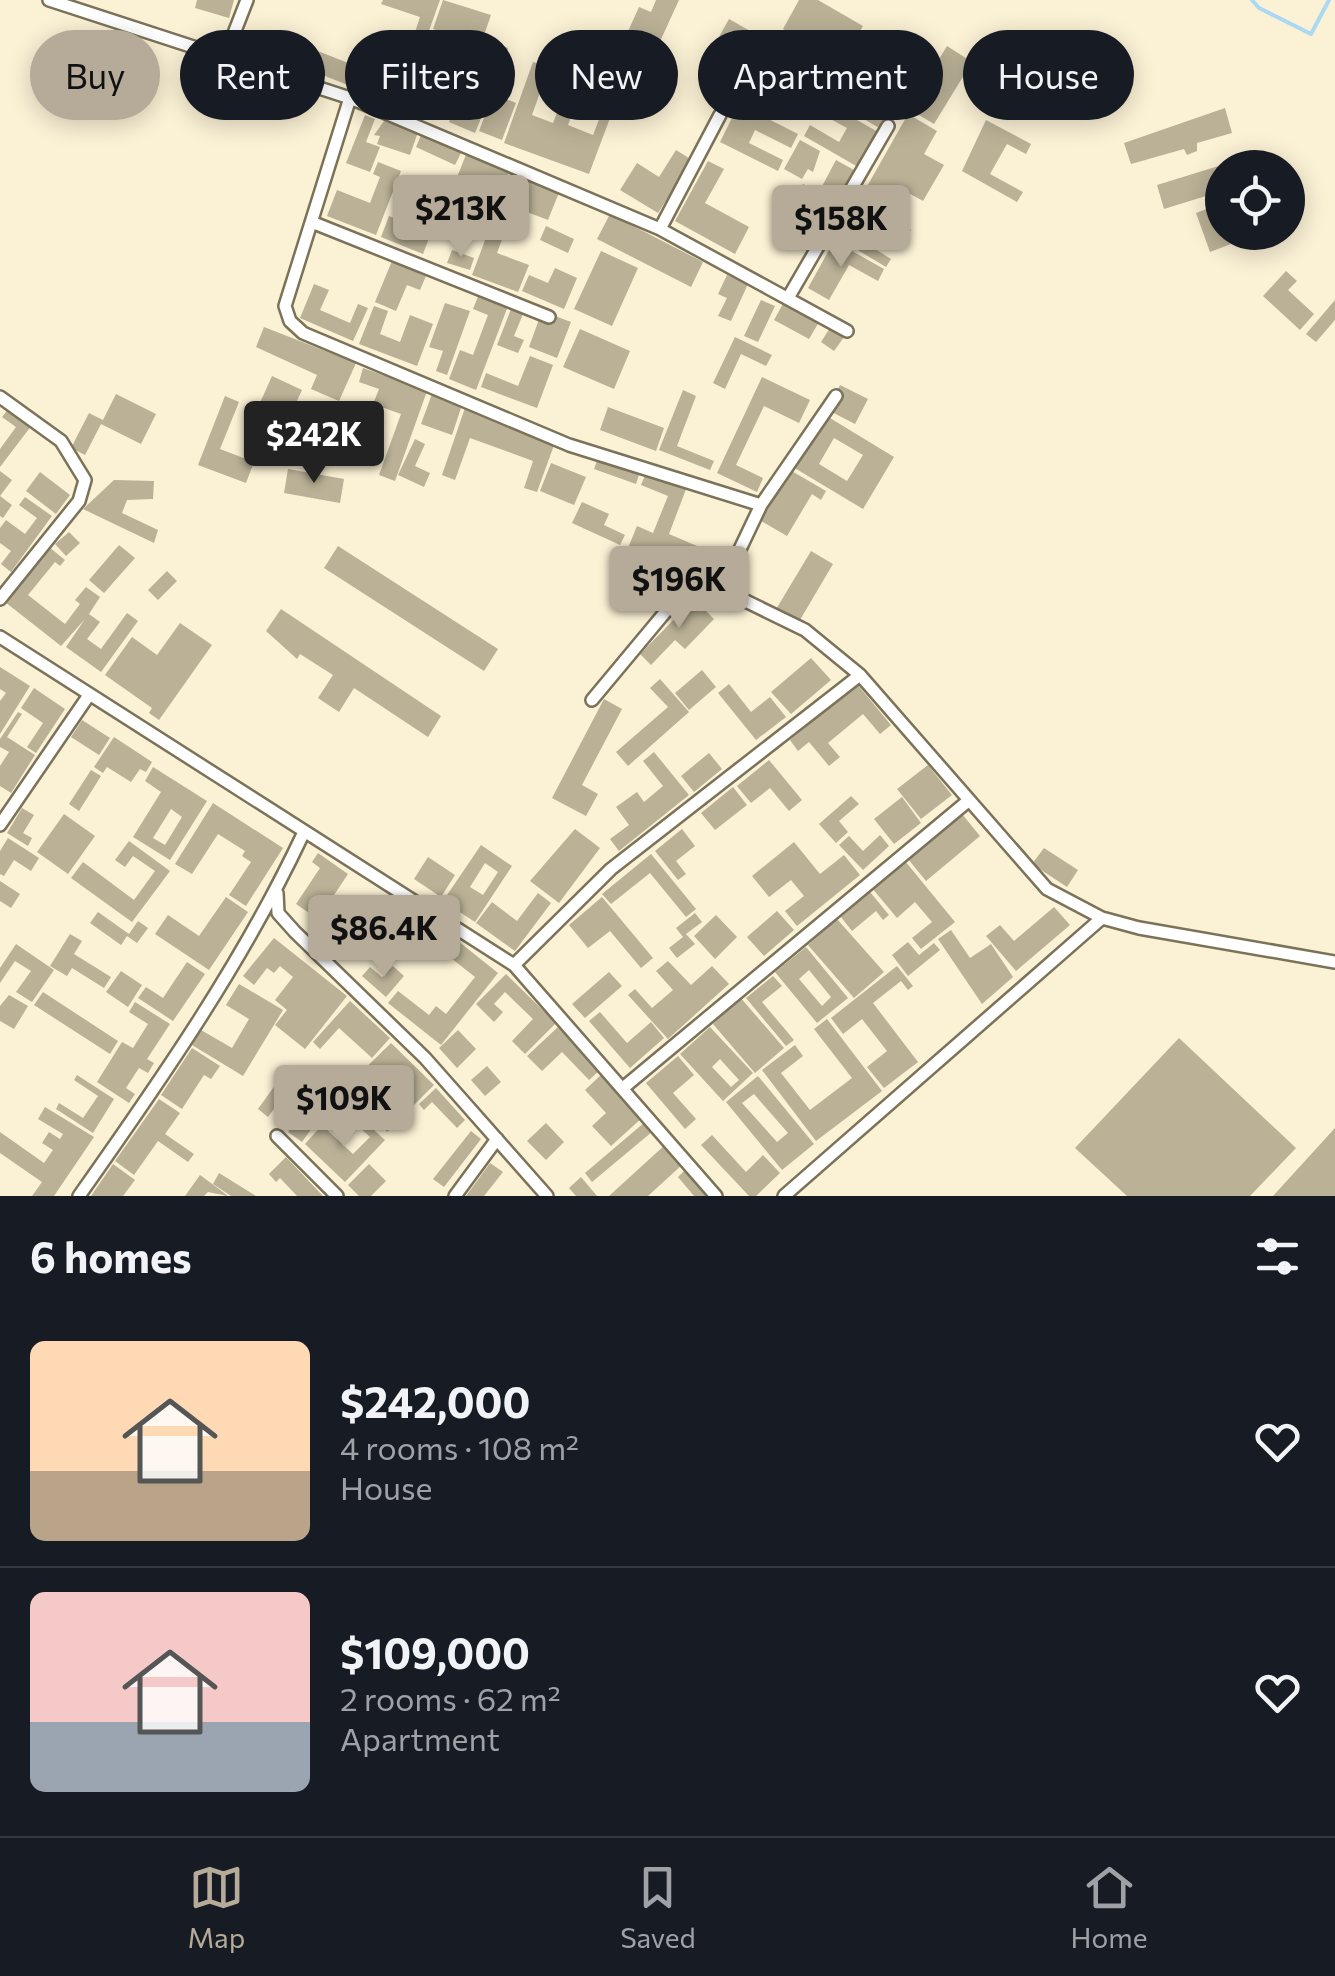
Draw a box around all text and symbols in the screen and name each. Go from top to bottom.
chip: Buy [30,30,160,120]
chip: Rent [180,30,325,120]
chip: Filters [345,30,515,120]
chip: New [535,30,678,120]
chip: Apartment [698,30,943,120]
chip: House [963,30,1134,120]
map controls [1205,150,1305,250]
button: locate [1205,150,1305,250]
pin: $213K [391,175,531,260]
pin: $158K [771,185,911,270]
text: $213K [415,187,507,227]
text: $158K [794,197,888,237]
pin: $242K [244,401,384,486]
text: $242K [266,413,362,453]
pin: $196K [609,546,749,631]
text: $196K [632,558,726,598]
pin: $86.4K [303,895,465,980]
text: $86.4K [330,907,438,947]
pin: $109K [274,1065,414,1150]
text: $109K [296,1077,392,1117]
icon: filters [1250,1229,1305,1284]
text: 6 homes [30,1230,192,1282]
text: $242,000 [340,1375,530,1427]
icon: home [110,1381,230,1501]
icon: heart [1250,1414,1305,1469]
text: 4 rooms · 108 m² [340,1427,579,1467]
text: House [340,1467,432,1507]
text: $109,000 [340,1626,530,1678]
icon: home [110,1632,230,1752]
icon: heart [1250,1665,1305,1720]
text: 2 rooms · 62 m² [340,1678,561,1718]
text: Apartment [340,1718,500,1758]
tab: Map [187,1860,245,1954]
tab: Saved [620,1860,696,1954]
tab: Home [1071,1860,1148,1954]

